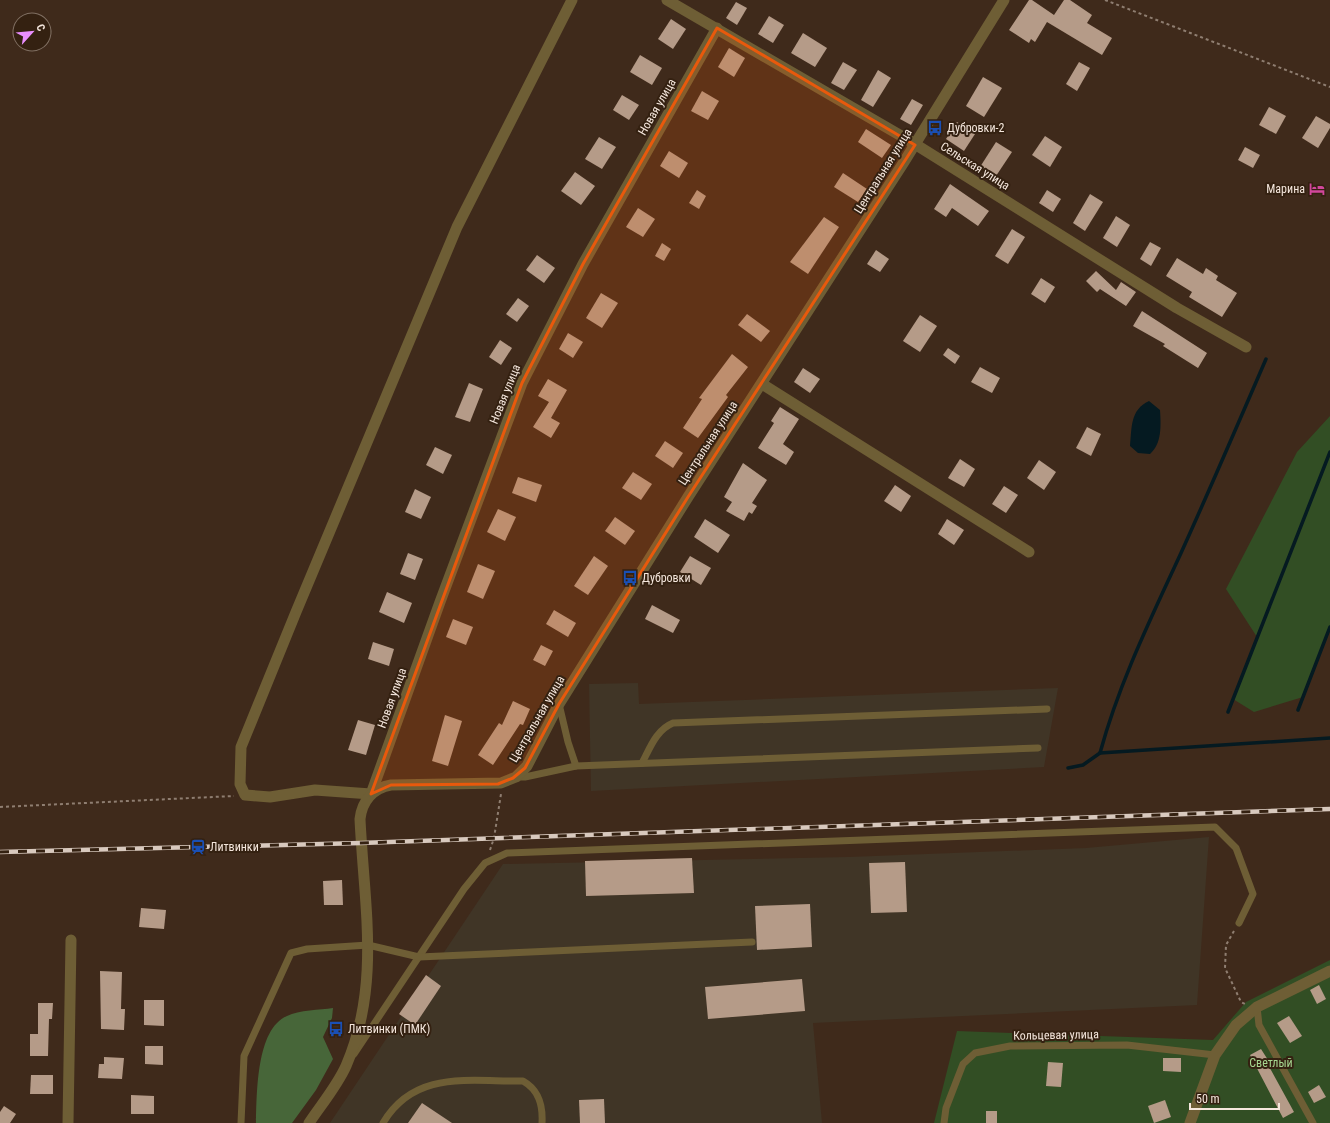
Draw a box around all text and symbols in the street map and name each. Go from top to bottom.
north arrow [12,12,52,52]
text: С [33,22,48,33]
street label: Новая улица [635,76,679,138]
bus stop icon: Дубровки-2 [926,119,944,137]
place label: Дубровки-2 [947,121,1004,135]
street label: Центральная улица [851,126,915,216]
street label: Сельская улица [938,139,1012,193]
hotel icon: Марина [1308,180,1326,198]
place label: Марина [1266,182,1305,196]
street label: Новая улица [487,362,523,426]
street label: Центральная улица [676,398,741,488]
bus stop icon: Дубровки [621,569,639,587]
place label: Дубровки [642,571,691,585]
street label: Новая улица [375,666,409,730]
street label: Центральная улица [507,673,568,765]
station icon: Литвинки [189,838,207,856]
place label: Литвинки [210,840,259,854]
bus stop icon: Литвинки (ПМК) [327,1020,345,1038]
place label: Литвинки (ПМК) [348,1022,430,1036]
street label: Кольцевая улица [1013,1027,1099,1043]
park label: Светлый [1249,1056,1293,1070]
scale bar [1190,1085,1279,1111]
text: 50 m [1196,1092,1220,1106]

